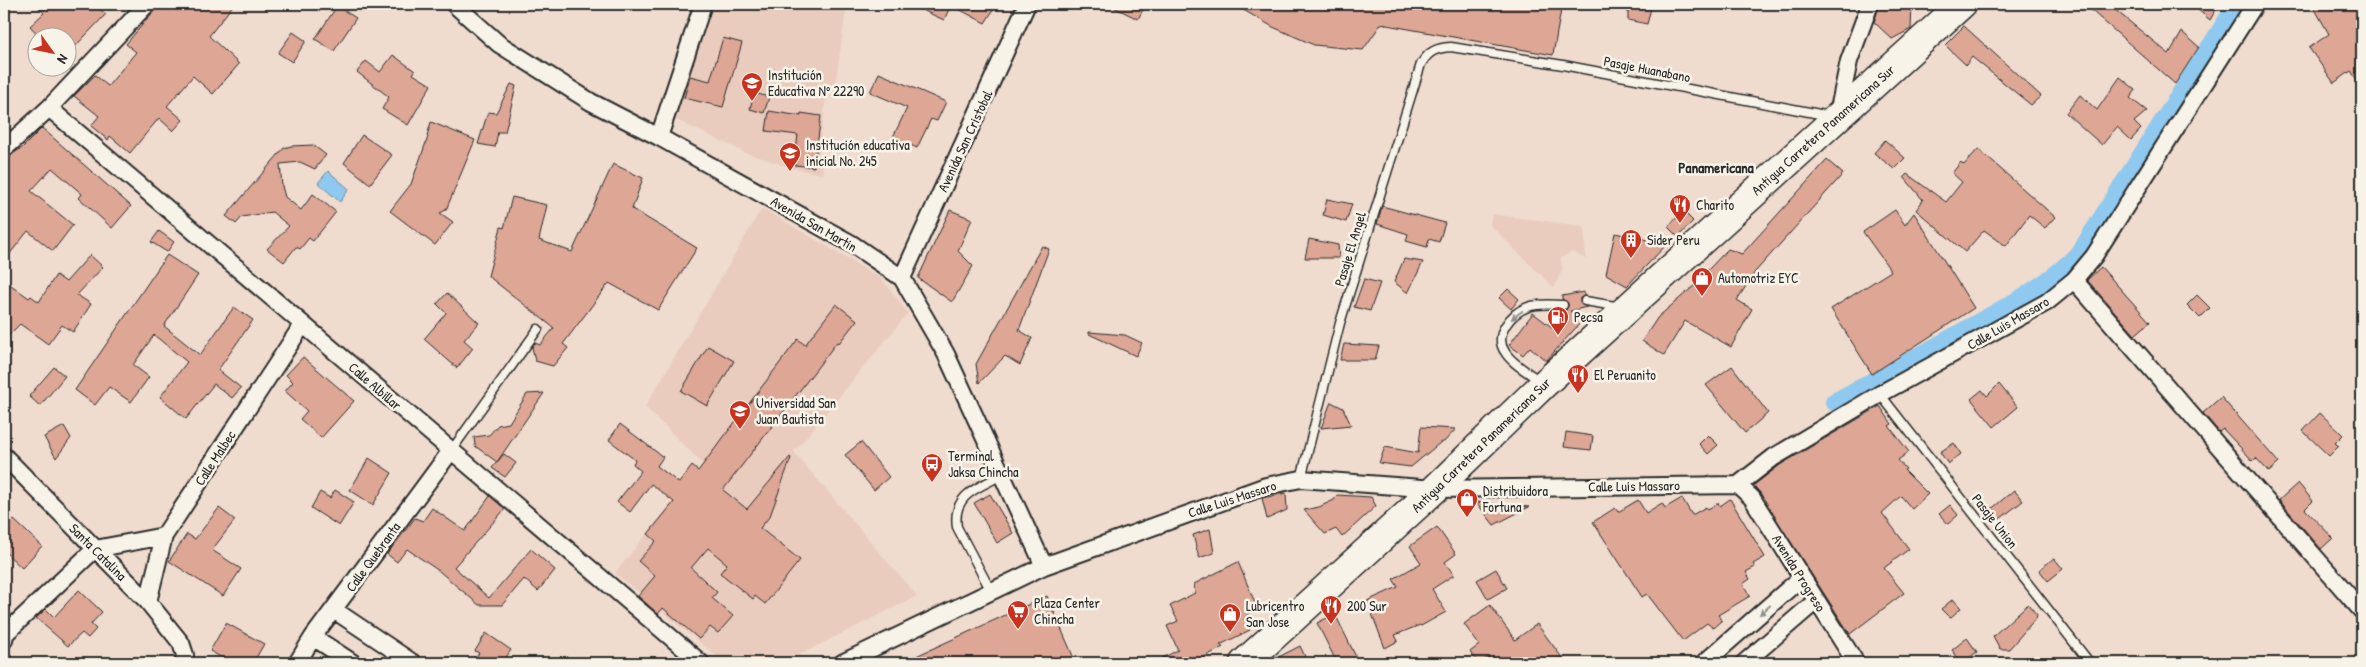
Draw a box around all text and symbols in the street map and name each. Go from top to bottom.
north arrow [28,28,78,78]
text: N [53,51,73,68]
street label: Pasaje Huanabano [1602,51,1692,87]
street label: Antigua Carretera Panamericana Sur [1747,60,1900,200]
place label: Institución Educativa Nº 22290 [768,65,864,100]
school or university icon: Institución Educativa Nº 22290 [740,71,764,102]
street label: Avenida San Cristobal [933,87,997,195]
place label: Institución educativa inicial No. 245 [806,135,910,170]
school or university icon: Institución educativa inicial No. 245 [778,141,802,172]
district label: Panamericana [1678,157,1754,178]
street label: Avenida San Martin [768,191,861,256]
restaurant icon: Charito [1668,193,1692,224]
place label: Charito [1696,195,1734,214]
street label: Pasaje El Angel [1329,209,1371,289]
building icon: Sider Peru [1619,228,1643,259]
place label: Sider Peru [1647,230,1700,249]
shop icon: Automotriz EYC [1690,266,1714,297]
place label: Automotriz EYC [1718,268,1799,287]
street label: Calle Luis Massaro [1963,291,2052,354]
fuel station icon: Pecsa [1546,305,1570,336]
place label: Pecsa [1574,307,1603,326]
one-way arrow [1511,309,1524,320]
street label: Calle Albillar [345,357,406,414]
restaurant icon: El Peruanito [1566,363,1590,394]
place label: El Peruanito [1594,365,1656,384]
street label: Antigua Carretera Panamericana Sur [1407,373,1556,517]
place label: Universidad San Juan Bautista [756,393,836,428]
school or university icon: Universidad San Juan Bautista [728,399,752,430]
street label: Calle Malbec [190,426,240,489]
place label: Terminal Jaksa Chincha [948,446,1019,481]
bus stop icon: Terminal Jaksa Chincha [920,452,944,483]
street label: Calle Luis Massaro [1185,475,1279,522]
street label: Calle Luis Massaro [1588,475,1680,496]
place label: Distribuidora Fortuna [1482,481,1549,516]
shop icon: Distribuidora Fortuna [1455,487,1479,518]
street label: Pasaje Union [1967,489,2023,553]
street label: Calle Quebranta [341,518,405,595]
street label: Santa Catalina [66,519,132,585]
street label: Avenida Progreso [1767,531,1831,616]
place label: Plaza Center Chincha [1034,593,1101,628]
restaurant icon: 200 Sur [1319,594,1343,625]
place label: Lubricentro San Jose [1246,596,1305,631]
place label: 200 Sur [1347,596,1387,615]
supermarket icon: Plaza Center Chincha [1006,599,1030,630]
shop icon: Lubricentro San Jose [1218,602,1242,633]
one-way arrow [1758,605,1771,616]

